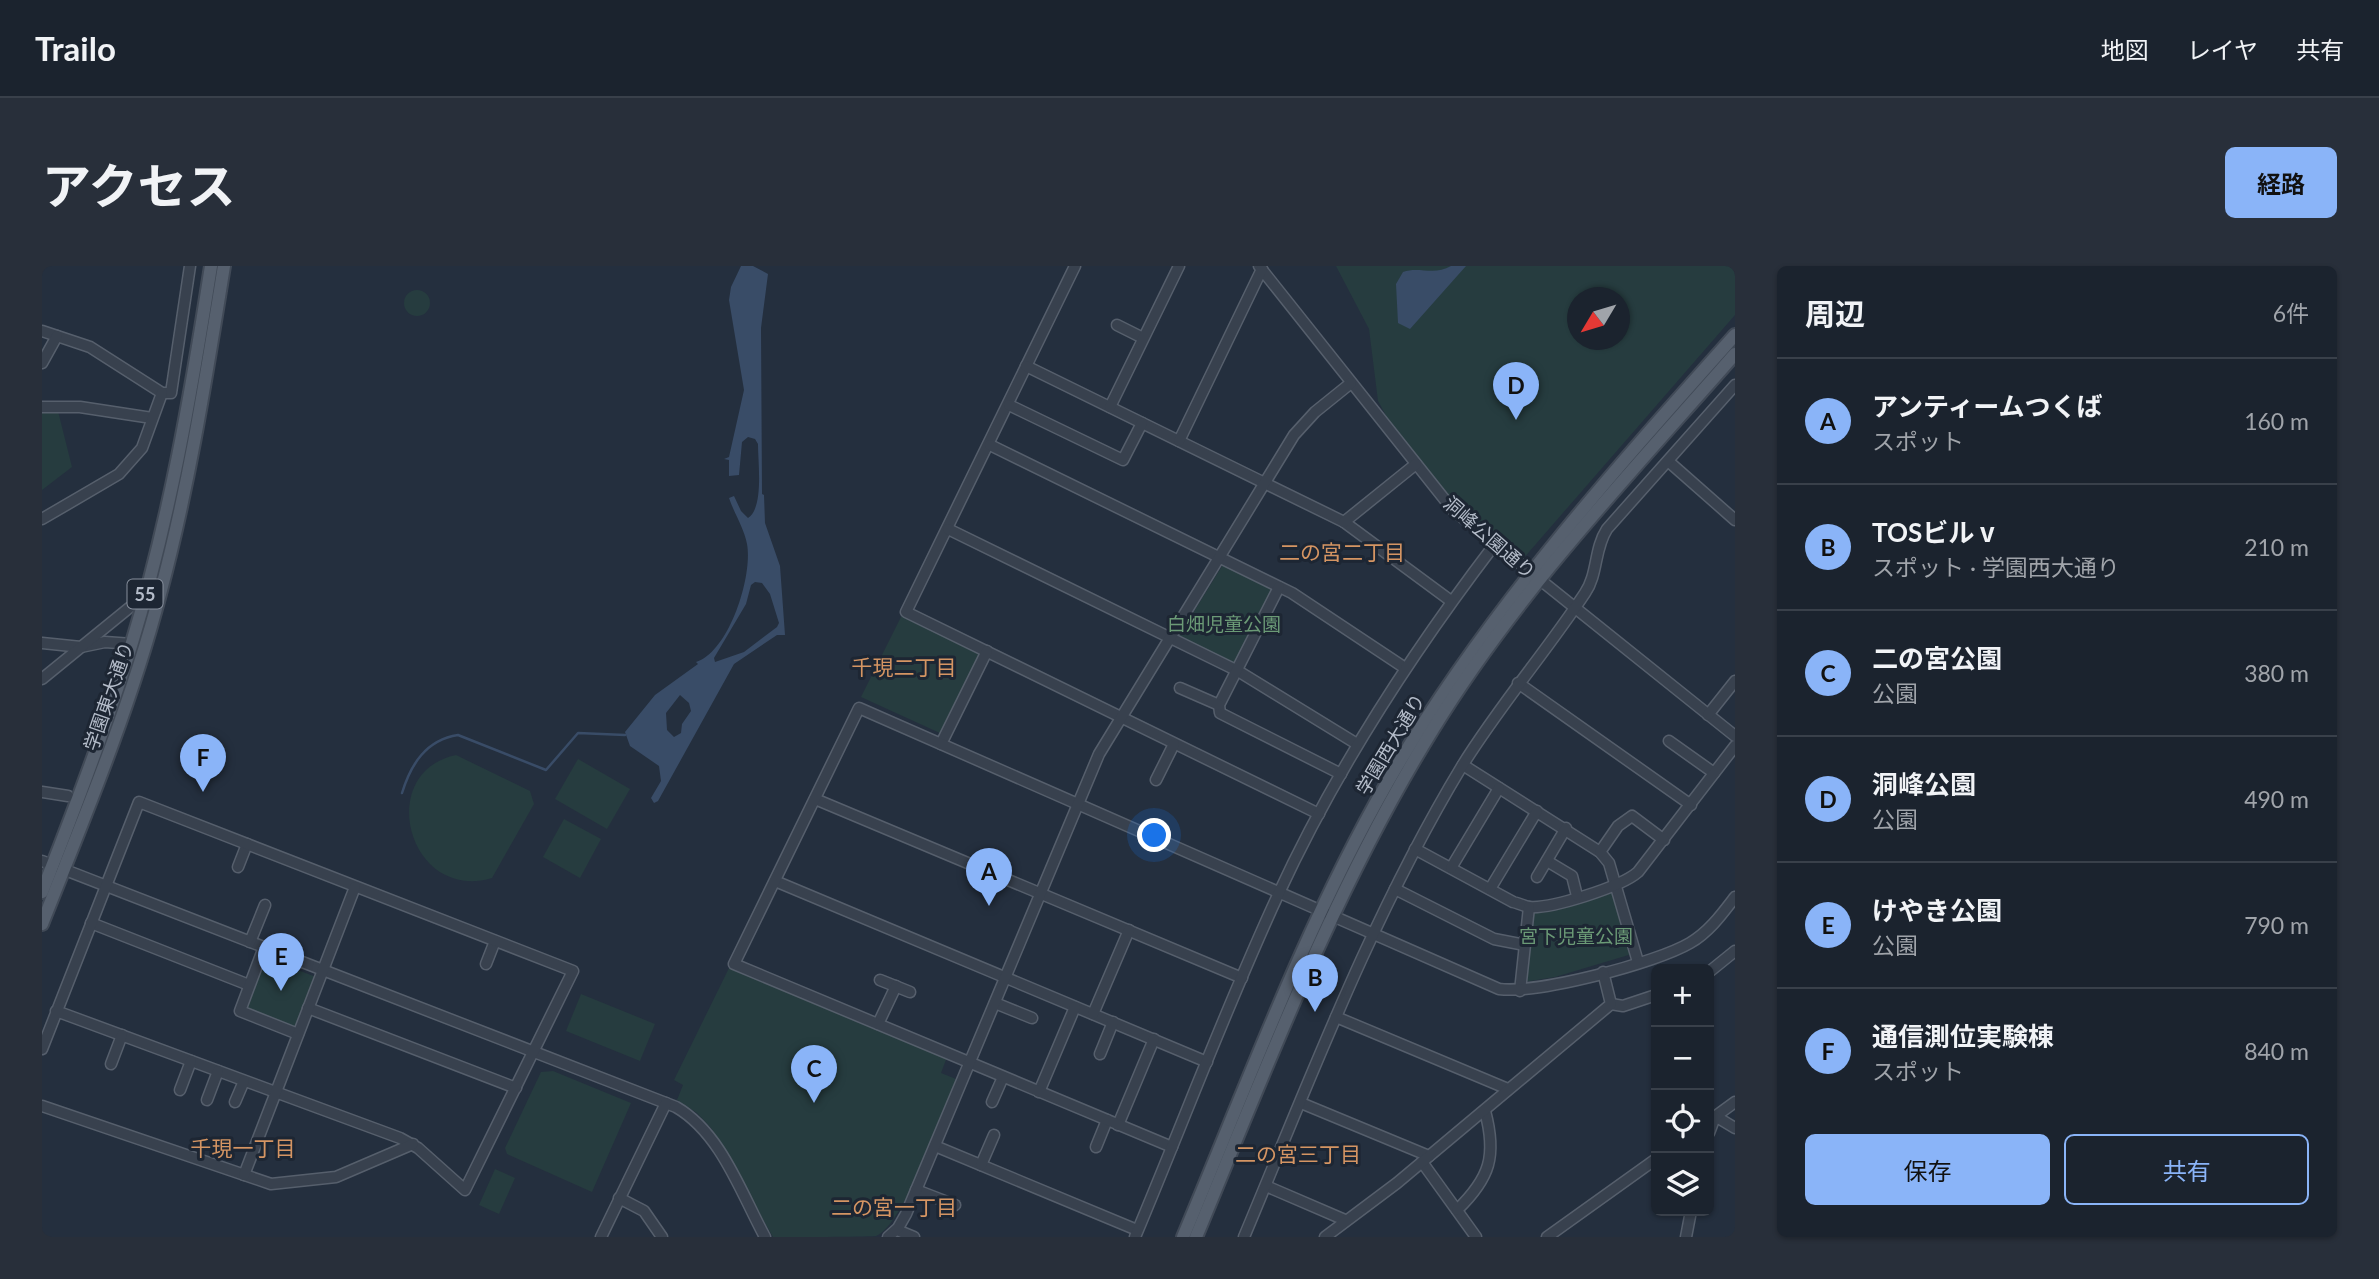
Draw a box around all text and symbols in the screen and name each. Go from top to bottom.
text: Trailo [35,28,116,68]
text: 地図 [2101,35,2149,64]
text: レイヤ [2187,35,2258,64]
text: 共有 [2296,35,2344,64]
button: 経路 [2225,147,2337,218]
text: アクセス [42,156,236,214]
north arrow [1567,287,1630,350]
text: 周辺 [1805,295,1865,331]
text: 6件 [2273,299,2309,327]
pin: D [1493,362,1539,420]
text: アンティームつくば [1872,390,2103,422]
text: A [1820,407,1836,435]
text: 160 m [2244,407,2309,435]
text: スポット [1872,427,1964,455]
street label: 洞峰公園通り [1439,491,1541,583]
text: TOSビルⅴ [1872,516,2000,548]
text: B [1820,533,1836,561]
text: 210 m [2244,533,2309,561]
district label: 二の宮二丁目 [1279,539,1405,564]
text: スポット · 学園西大通り [1872,553,2120,581]
road number: 55 [128,580,162,608]
park label: 白畑児童公園 [1167,612,1281,635]
street label: 学園東大通り [79,638,137,754]
text: 二の宮公園 [1872,642,2002,674]
district label: 千現二丁目 [852,654,957,679]
text: C [1820,659,1836,687]
text: 380 m [2244,659,2309,687]
text: 公園 [1872,679,1918,707]
street label: 学園西大通り [1351,689,1429,799]
pin: F [180,734,226,792]
text: 洞峰公園 [1872,768,1976,800]
text: D [1819,785,1837,813]
text: 490 m [2244,785,2309,813]
text: 公園 [1872,805,1918,833]
your location [1137,818,1171,852]
pin: A [966,848,1012,906]
text: けやき公園 [1872,894,2002,926]
text: E [1821,911,1835,939]
text: 790 m [2244,911,2309,939]
park label: 宮下児童公園 [1519,924,1633,947]
text: 公園 [1872,931,1918,959]
pin: E [258,933,304,991]
pin: B [1292,954,1338,1012]
map controls [1651,964,1714,1216]
button: + [1651,964,1714,1027]
text: 通信測位実験棟 [1872,1020,2054,1052]
button: − [1651,1027,1714,1090]
text: F [1821,1037,1835,1065]
text: 840 m [2244,1037,2309,1065]
pin: C [791,1045,837,1103]
text: スポット [1872,1057,1964,1085]
button: locate [1651,1090,1714,1153]
button: 保存 [1805,1134,2050,1205]
button: 共有 [2064,1134,2309,1205]
district label: 千現一丁目 [191,1135,296,1160]
district label: 二の宮三丁目 [1235,1141,1361,1166]
button: layers [1651,1153,1714,1216]
district label: 二の宮一丁目 [831,1194,957,1219]

